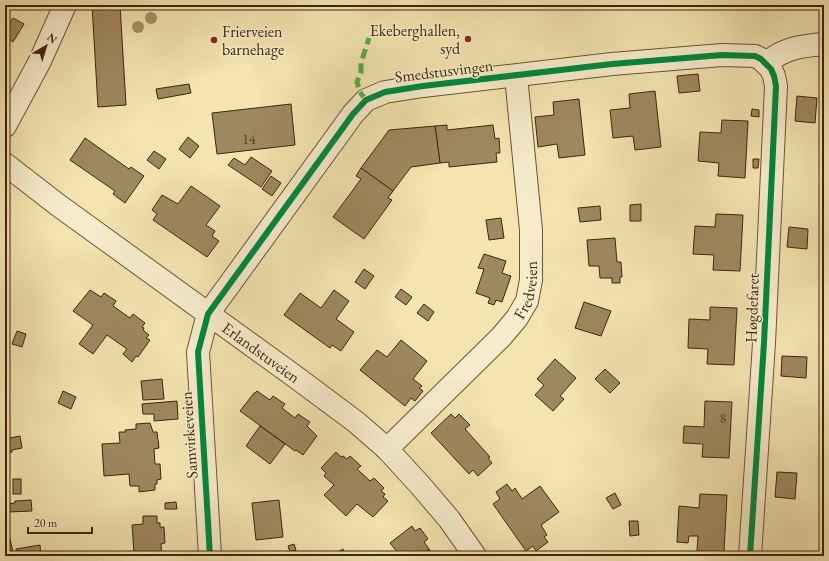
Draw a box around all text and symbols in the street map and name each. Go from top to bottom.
place label: Ekeberghallen, syd [370,20,461,59]
place label: Frierveien barnehage [222,21,284,60]
north arrow [26,26,66,66]
text: N [44,30,60,46]
marker: Ekeberghallen, syd [463,34,473,44]
marker: Frierveien barnehage [209,35,219,45]
street label: Smedstusvingen [394,54,495,87]
house number: 14 [242,130,256,148]
street label: Fredveien [508,261,542,323]
street label: Høgdefaret [740,273,764,343]
street label: Erlandstuveien [218,317,305,388]
street label: Samvirkeveien [175,390,203,479]
house number: 8 [720,409,727,427]
scale bar [28,509,92,535]
text: 20 m [34,515,58,531]

